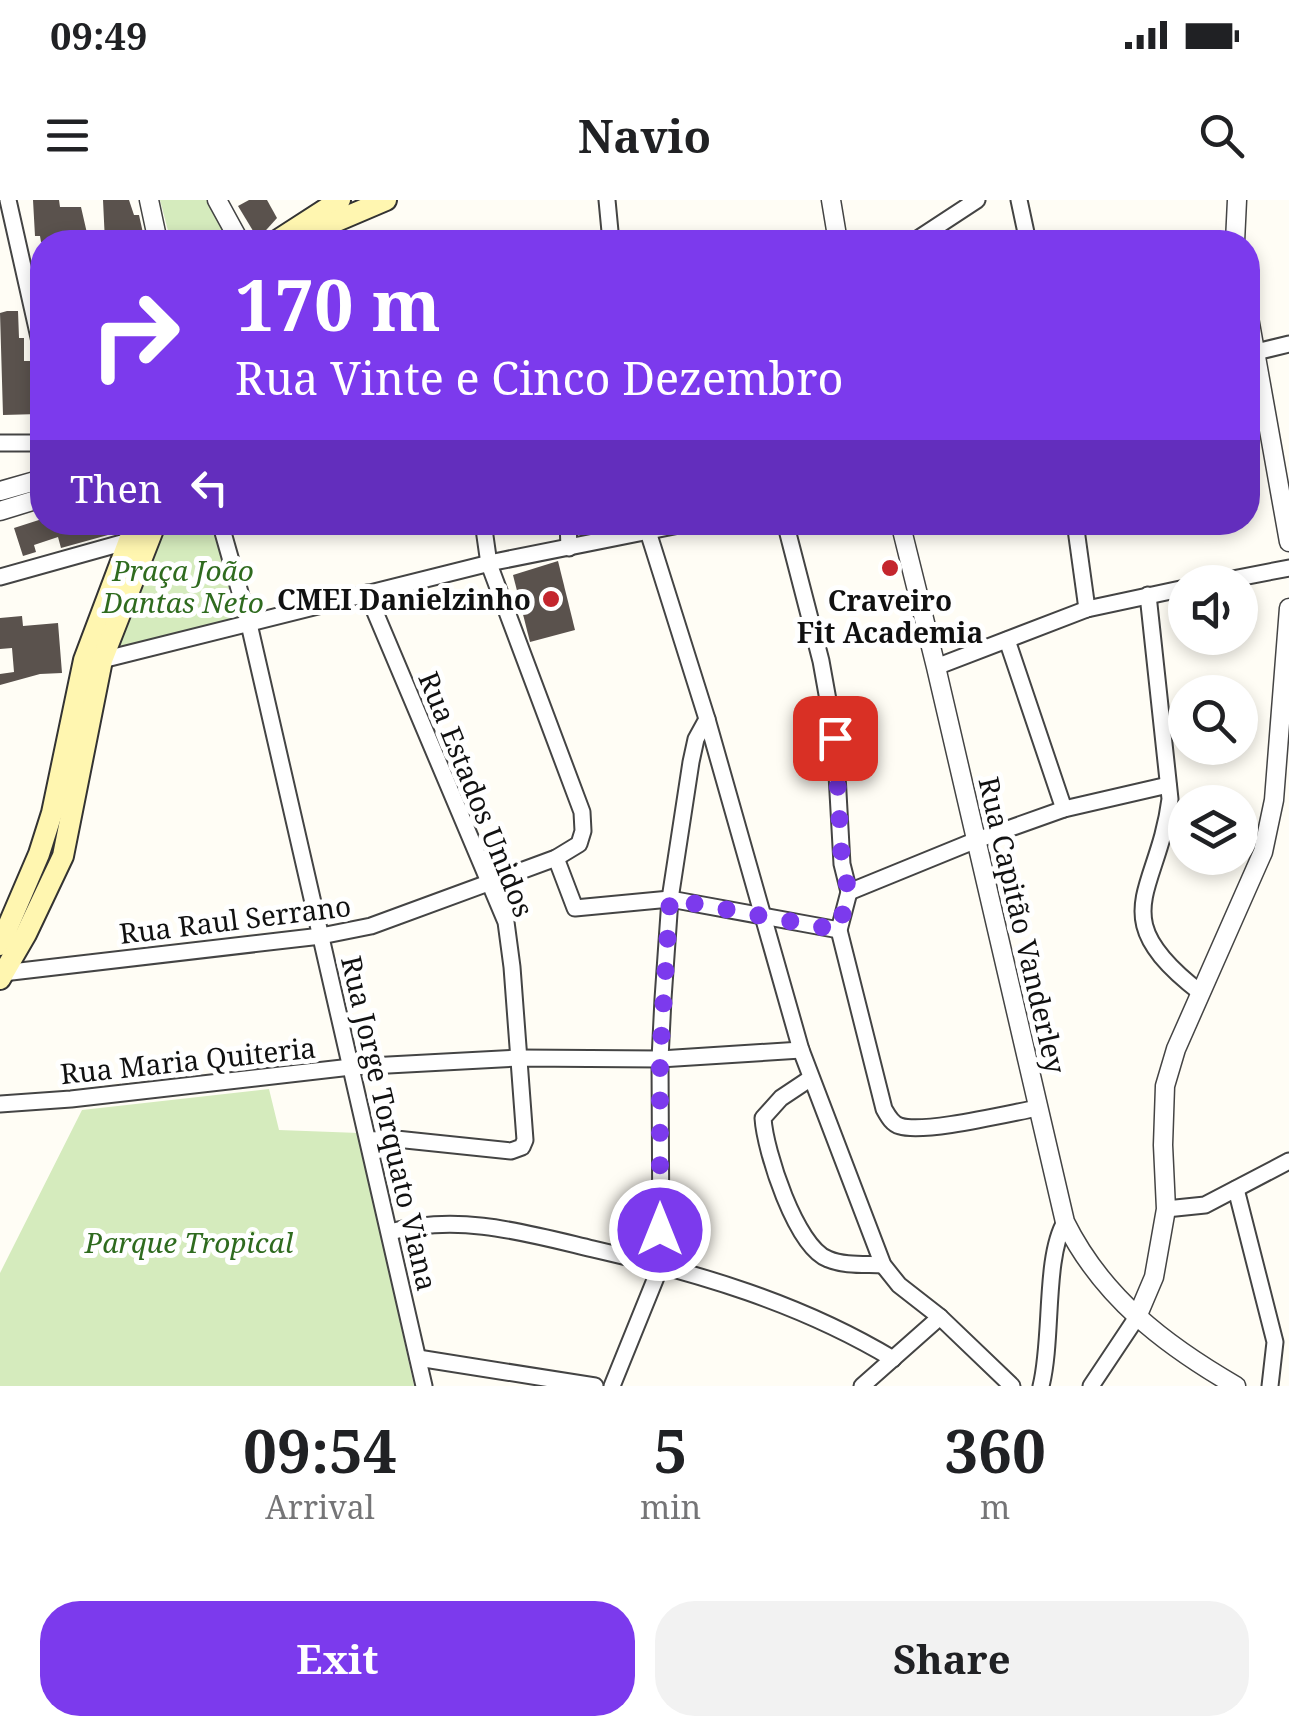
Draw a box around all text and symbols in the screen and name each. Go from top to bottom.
text: 09:49 [50,9,147,61]
text: Navio [578,105,711,166]
icon: menu [40,108,95,163]
icon: search [1194,108,1249,163]
text: 170 m [235,256,441,352]
icon: right [70,270,200,400]
text: Rua Vinte e Cinco Dezembro [235,347,843,408]
icon: left [182,460,237,515]
text: Then [70,462,162,514]
park label: Praça João Dantas Neto [101,551,264,621]
marker: Craveiro Fit Academia [879,557,901,579]
map controls [1168,565,1258,875]
button: sound [1168,565,1258,655]
place label: CMEI Danielzinho [277,580,531,618]
place label: Craveiro Fit Academia [797,581,983,651]
marker: CMEI Danielzinho [540,588,562,610]
street label: Rua Estados Unidos [410,666,544,922]
button: search [1168,675,1258,765]
pin [793,696,878,781]
icon: arrive [808,711,863,766]
street label: Rua Capitão Vanderley [970,773,1076,1077]
button: layers [1168,785,1258,875]
street label: Rua Raul Serrano [117,886,353,952]
street label: Rua Jorge Torquato Viana [333,952,447,1294]
street label: Rua Maria Quiteria [58,1028,318,1092]
position arrow [608,1178,712,1282]
park label: Parque Tropical [84,1223,294,1261]
text: 09:54 [243,1409,397,1491]
text: 5 [654,1409,688,1491]
text: 360 [944,1409,1046,1491]
text: Arrival [265,1485,375,1528]
text: min [640,1485,701,1528]
text: m [980,1485,1010,1528]
button: Exit [40,1601,635,1716]
button: Share [655,1601,1249,1716]

